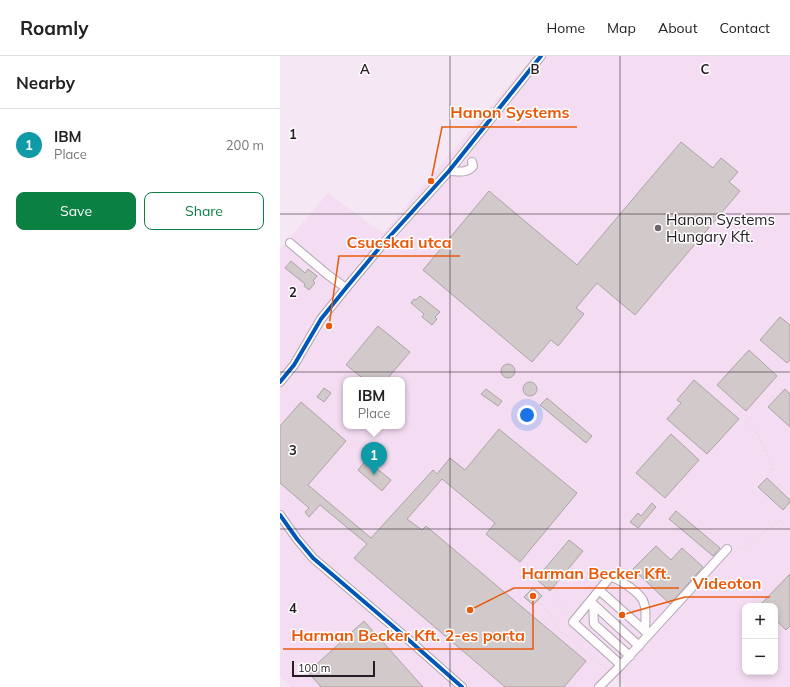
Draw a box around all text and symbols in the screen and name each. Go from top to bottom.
text: Roamly [20,16,88,40]
text: Home [546,19,585,37]
text: Map [607,19,636,37]
text: About [658,19,698,37]
text: Contact [720,19,770,37]
text: A [360,61,370,77]
text: B [531,61,540,77]
text: C [701,61,710,77]
text: Nearby [16,72,75,93]
callout: Hanon Systems [442,99,577,127]
text: Hanon Systems [450,102,570,122]
text: 1 [289,126,297,142]
text: IBM [54,127,82,146]
text: 1 [25,137,33,153]
text: 200 m [226,137,264,153]
text: Place [54,146,87,162]
button: Save [16,192,136,230]
button: Share [144,192,264,230]
place label: Hanon Systems Hungary Kft. [666,210,775,246]
marker: Hanon Systems Hungary Kft. [653,223,663,233]
callout: Csucskai utca [339,228,460,256]
text: Csucskai utca [346,232,452,252]
text: 2 [289,284,297,300]
popup [343,377,405,429]
text: IBM [358,386,385,405]
text: Place [358,405,390,421]
your location [517,405,537,425]
text: 3 [289,442,297,458]
pin: 1 [361,442,387,475]
callout: Harman Becker Kft. [514,560,679,588]
text: Harman Becker Kft. [521,563,671,583]
callout: Videoton [685,569,770,597]
text: Videoton [692,573,761,593]
text: 4 [289,600,297,616]
map controls [742,603,778,675]
button: + [742,603,778,639]
callout: Harman Becker Kft. 2-es porta [283,621,533,649]
text: Harman Becker Kft. 2-es porta [291,625,525,645]
button: − [742,639,778,675]
scale bar [292,659,375,678]
text: 100 m [298,661,330,675]

